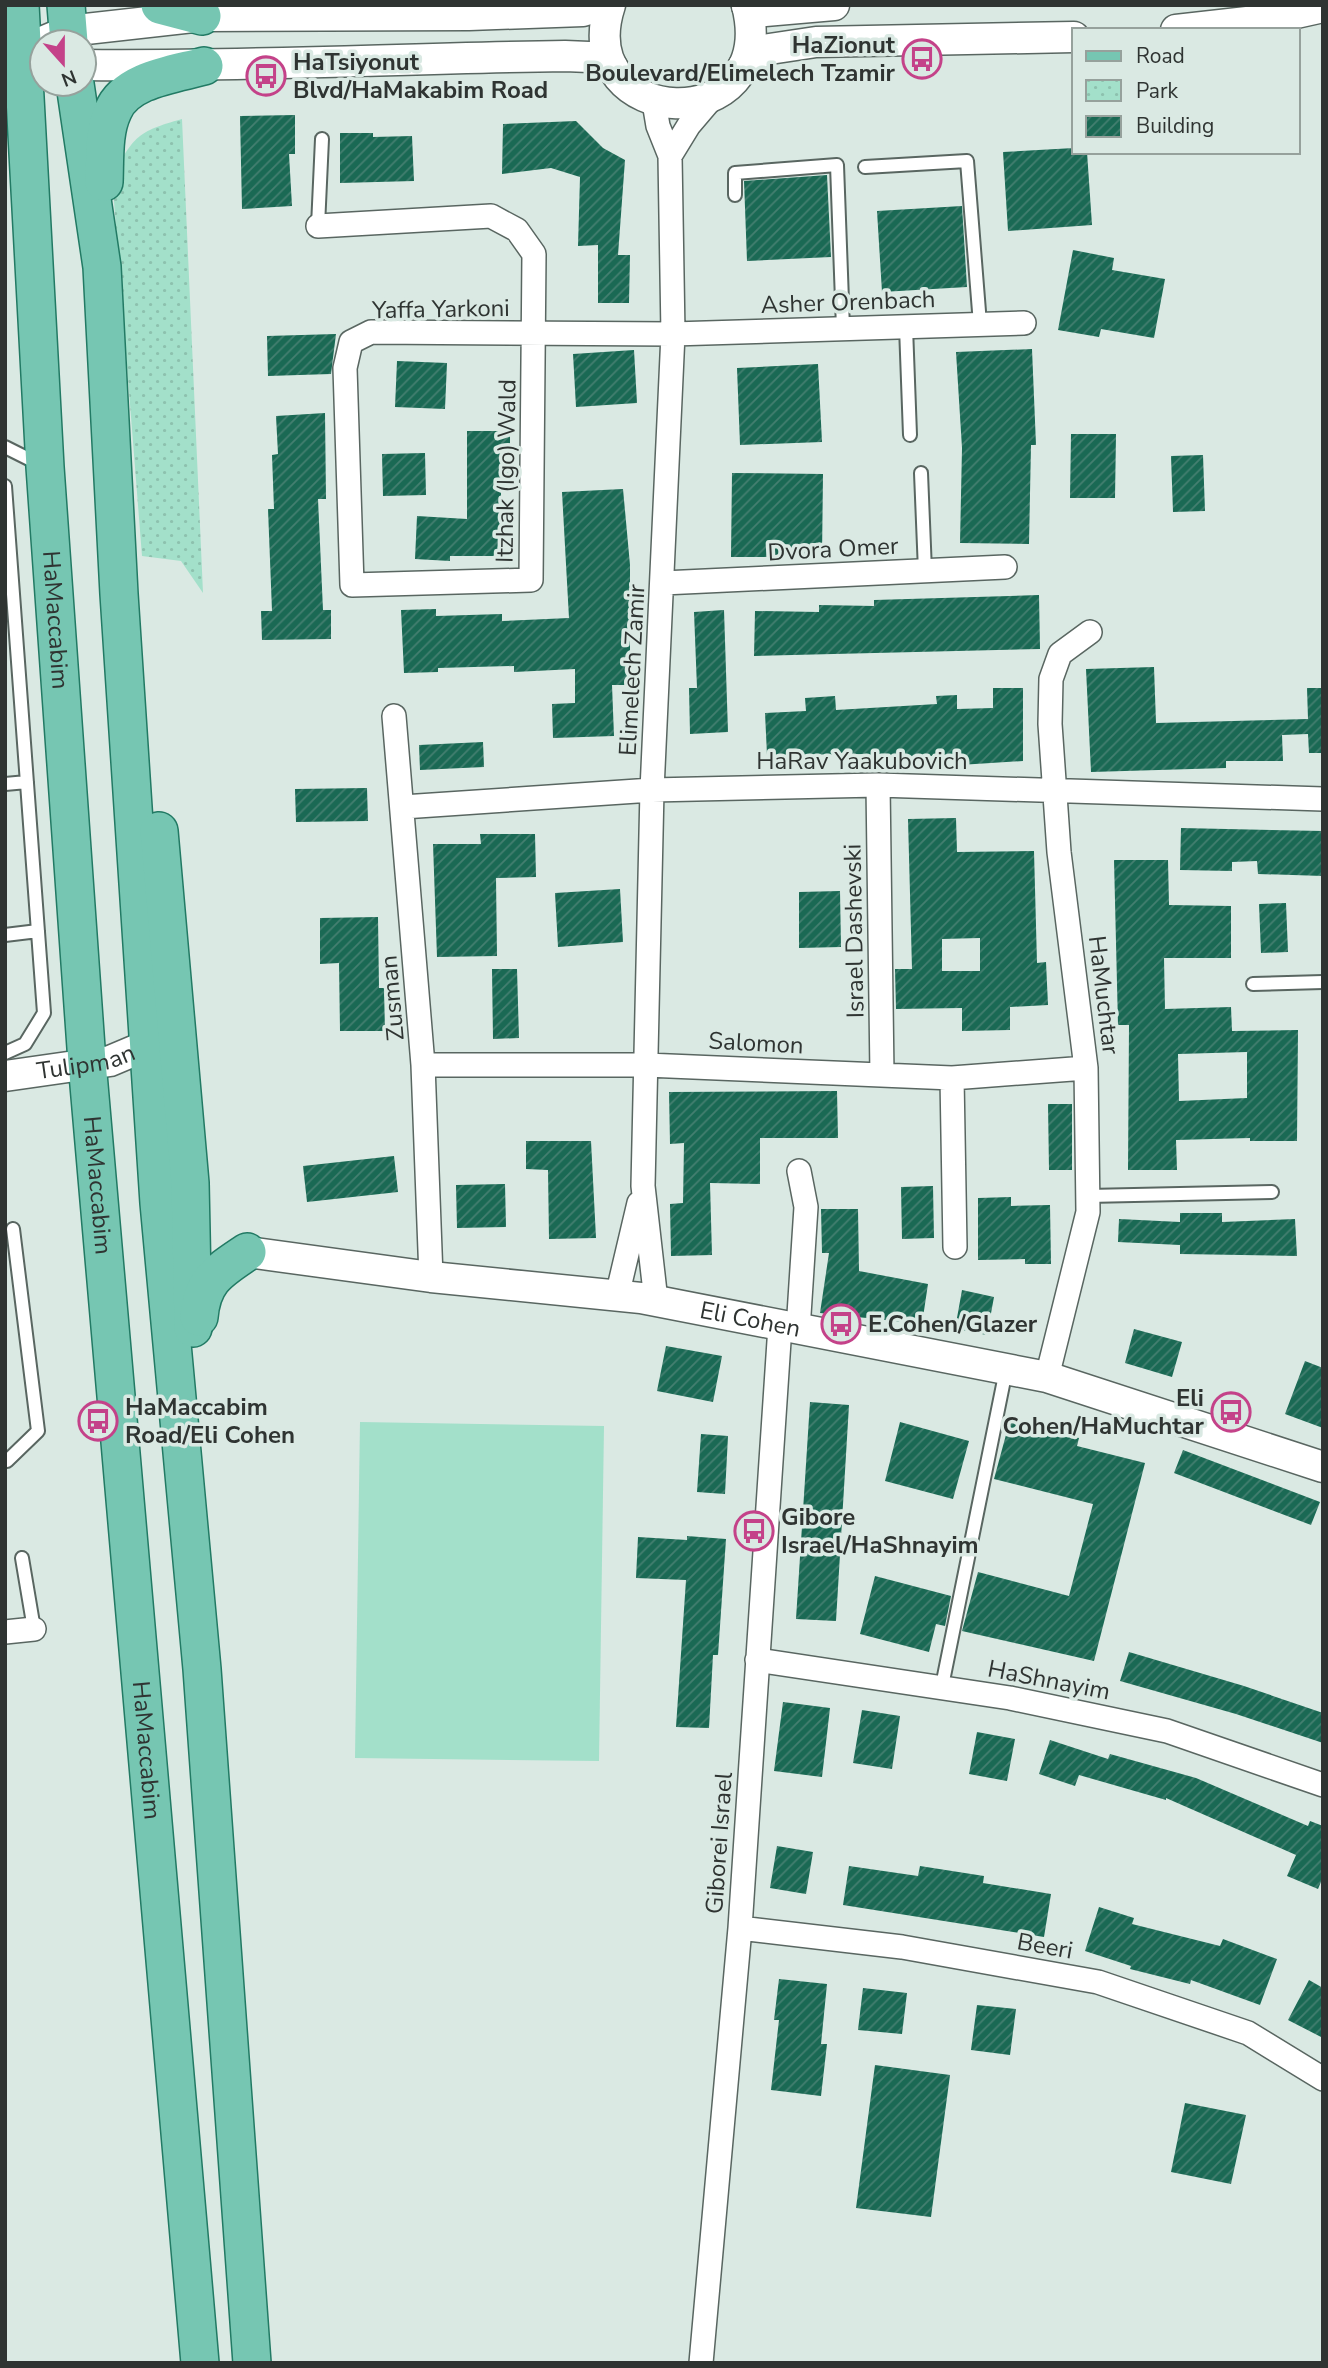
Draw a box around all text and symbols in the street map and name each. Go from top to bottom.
north arrow [28,28,98,98]
legend [1072,28,1300,154]
place label: HaZionut Boulevard/Elimelech Tzamir [585,29,896,89]
bus stop icon: HaZionut Boulevard/Elimelech Tzamir [901,38,943,80]
text: Road [1136,42,1185,70]
place label: HaTsiyonut Blvd/HaMakabim Road [293,46,548,106]
bus stop icon: HaTsiyonut Blvd/HaMakabim Road [245,55,287,97]
text: N [57,63,80,93]
text: Park [1136,77,1178,105]
text: Building [1136,112,1214,140]
street label: Asher Orenbach [760,283,936,321]
street label: Yaffa Yarkoni [371,292,510,326]
street label: Itzhak (Igo) Wald [488,379,524,563]
street label: Dvora Omer [767,530,900,568]
street label: HaMaccabim [35,549,77,690]
street label: Elimelech Zamir [612,583,652,757]
street label: HaRav Yaakubovich [756,745,968,777]
street label: Israel Dashevski [836,843,872,1019]
street label: HaMuchtar [1081,934,1127,1057]
street label: Zusman [372,954,412,1042]
street label: Salomon [708,1025,804,1061]
street label: Tulipman [35,1036,140,1087]
street label: HaMaccabim [76,1115,120,1256]
street label: Eli Cohen [697,1294,803,1345]
bus stop icon: E.Cohen/Glazer [820,1303,862,1345]
place label: E.Cohen/Glazer [868,1308,1038,1340]
place label: Eli Cohen/HaMuchtar [1003,1382,1205,1442]
place label: HaMaccabim Road/Eli Cohen [125,1391,295,1451]
bus stop icon: Eli Cohen/HaMuchtar [1210,1391,1252,1433]
bus stop icon: HaMaccabim Road/Eli Cohen [77,1400,119,1442]
place label: Gibore Israel/HaShnayim [781,1501,979,1561]
bus stop icon: Gibore Israel/HaShnayim [733,1510,775,1552]
street label: HaShnayim [985,1652,1113,1708]
street label: HaMaccabim [125,1680,169,1821]
street label: Giborei Israel [698,1771,740,1915]
street label: Beeri [1015,1925,1075,1967]

